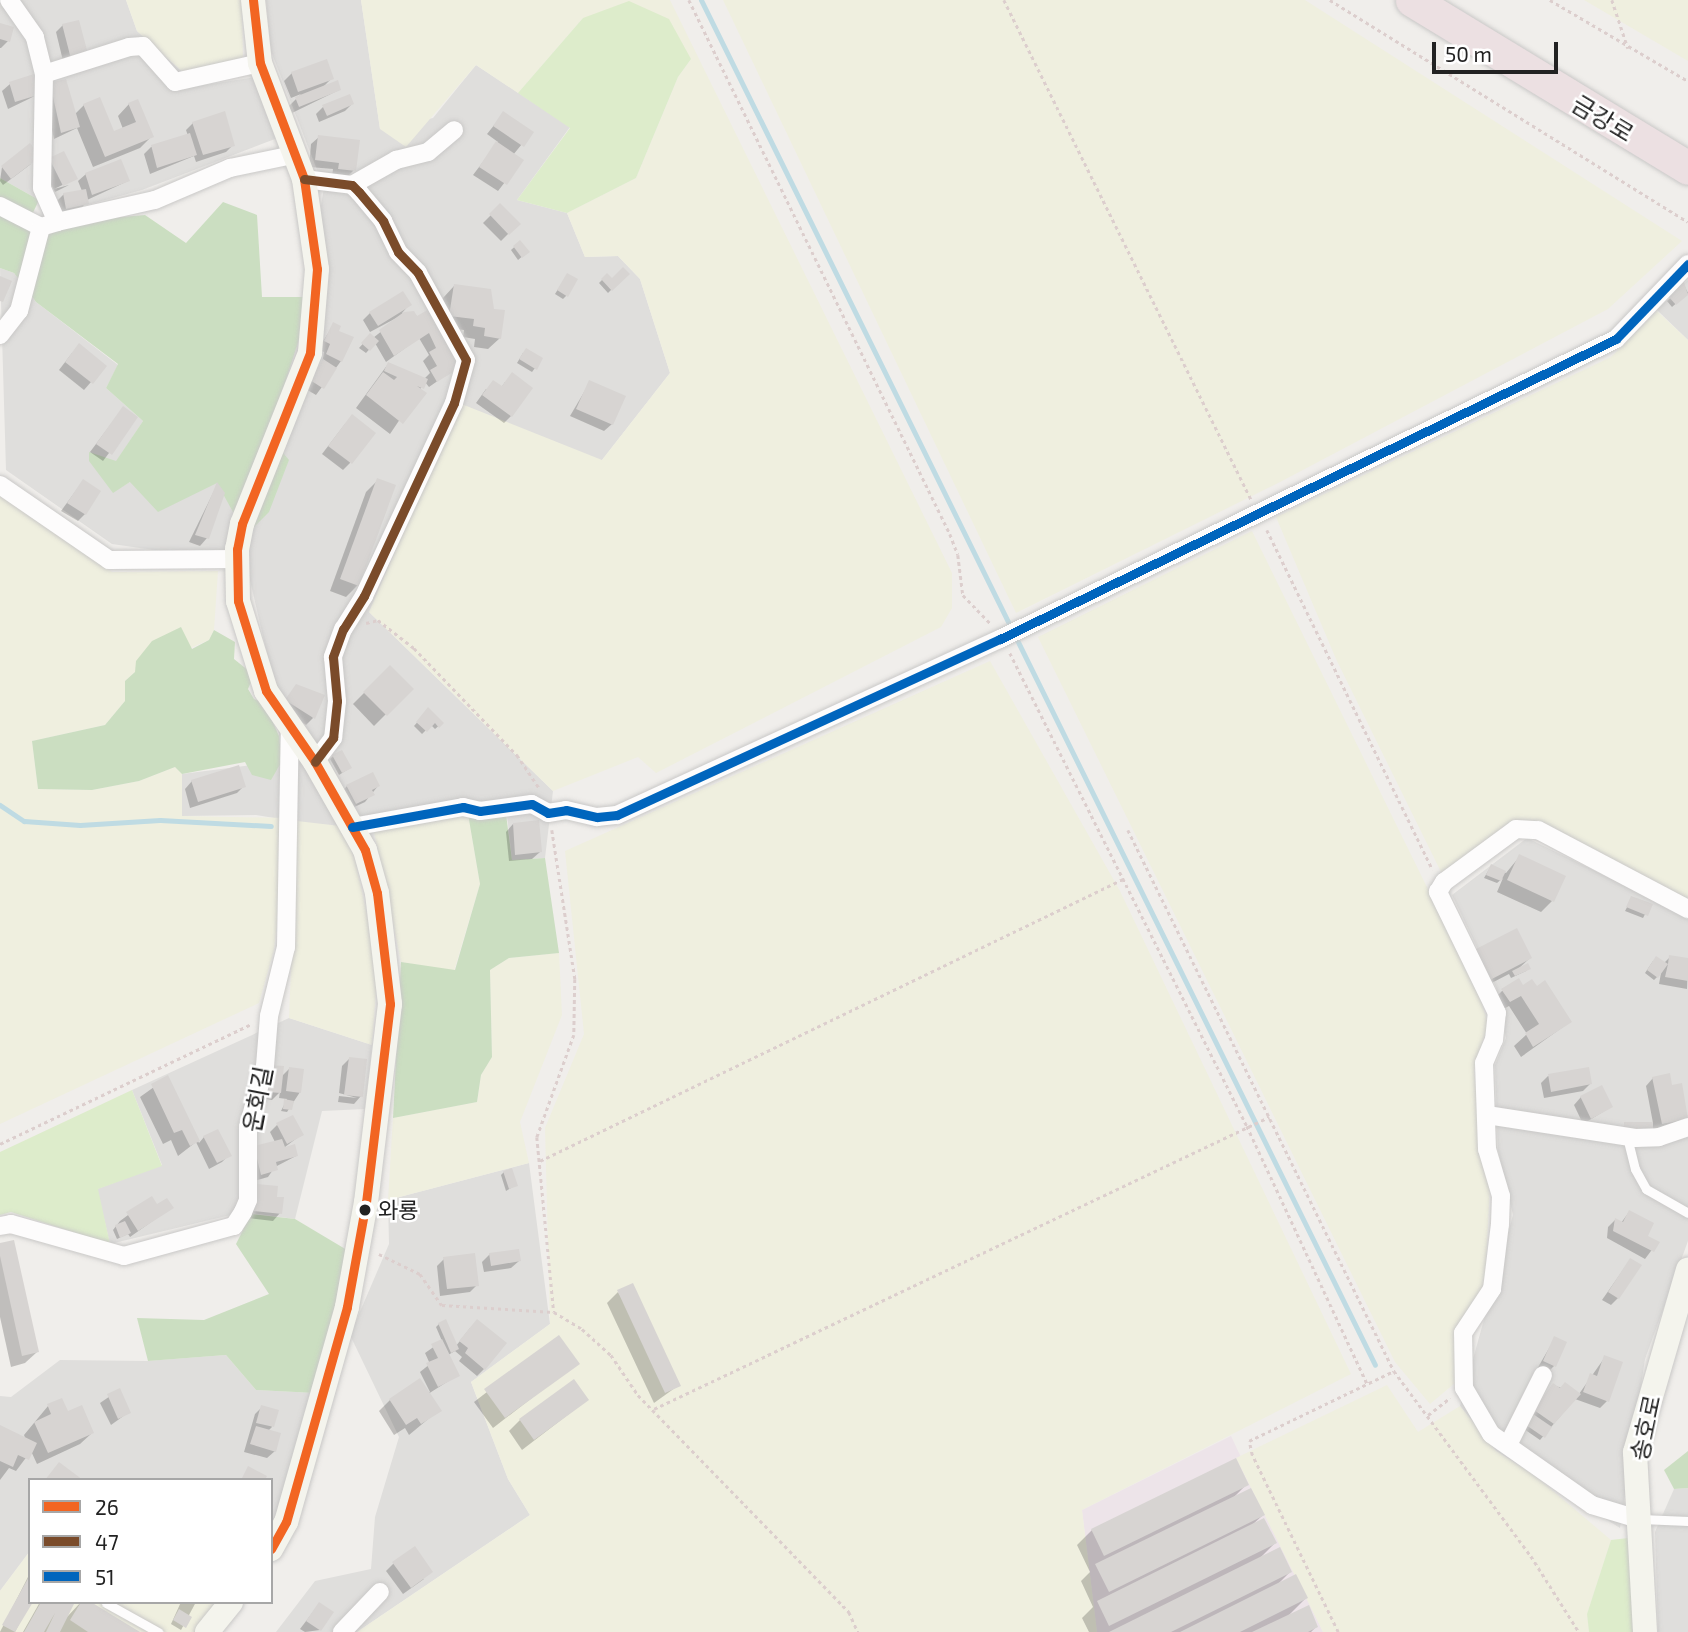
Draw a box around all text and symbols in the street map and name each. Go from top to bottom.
scale bar [1436,28,1562,72]
text: 50 m [1445,41,1492,66]
street label: 금강로 [1567,89,1639,147]
street label: 운회길 [237,1064,277,1134]
place label: 와룡 [378,1197,418,1223]
marker: 와룡 [358,1203,372,1217]
street label: 송호로 [1624,1393,1666,1463]
legend [28,1478,273,1604]
text: 26 [95,1494,119,1519]
text: 47 [95,1529,119,1554]
text: 51 [95,1564,115,1589]

